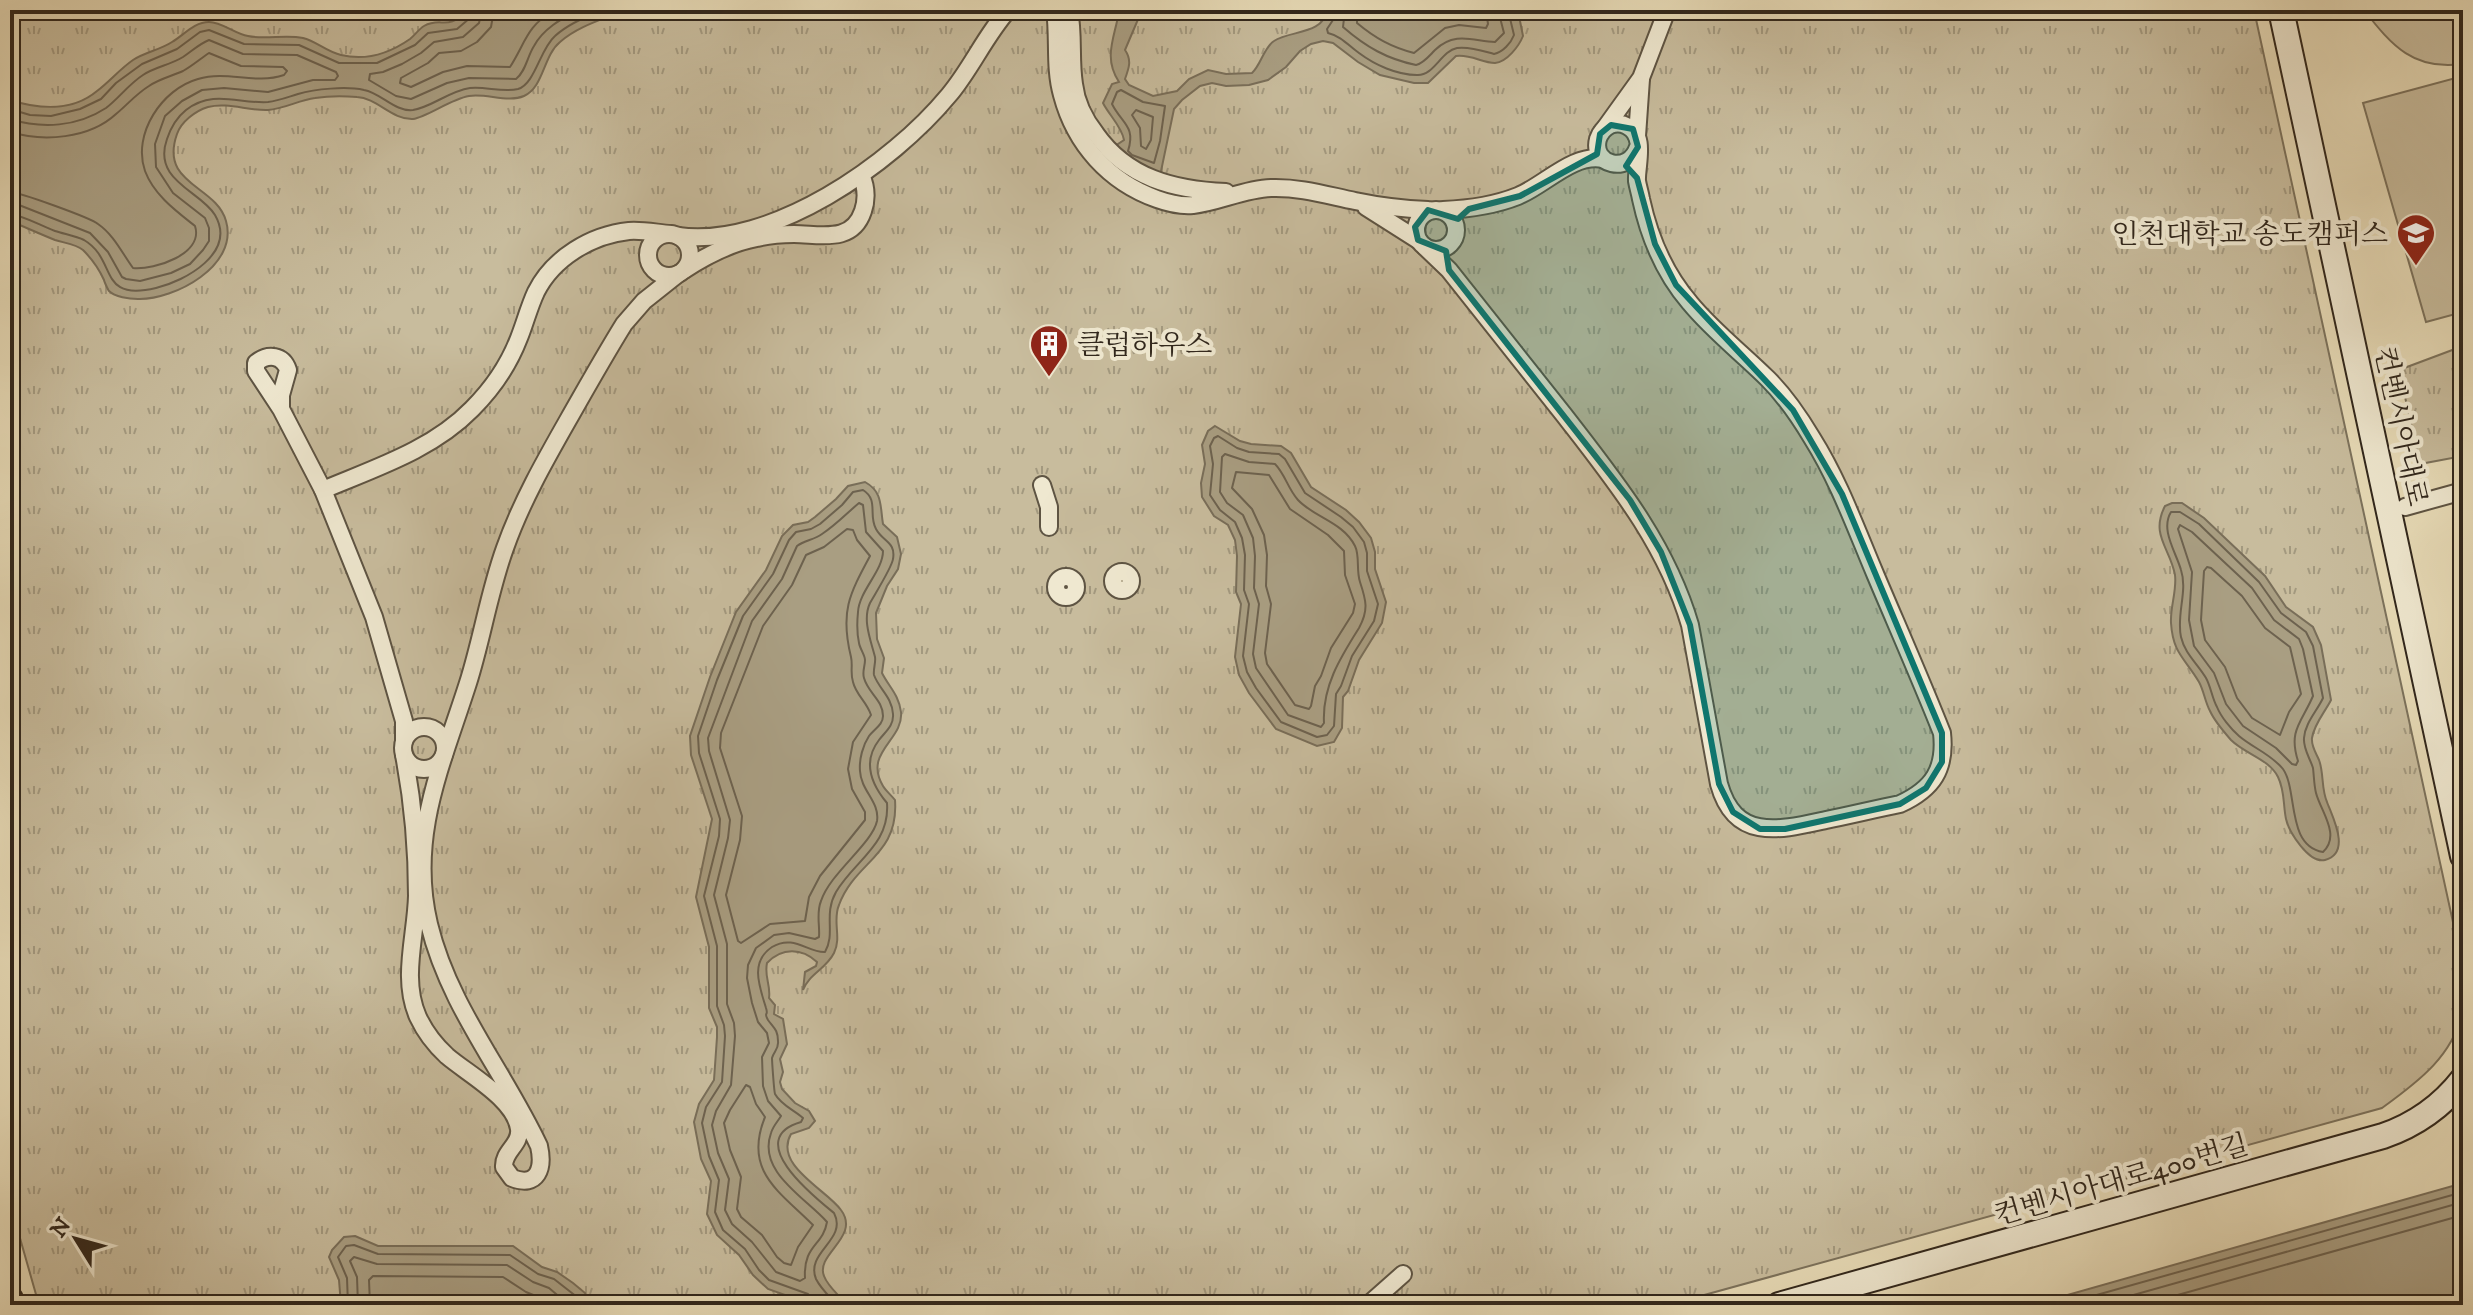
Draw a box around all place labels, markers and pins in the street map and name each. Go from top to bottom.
school or university icon: 인천대학교 송도캠퍼스 [2395,212,2437,267]
place label: 인천대학교 송도캠퍼스 [2112,217,2388,252]
building icon: 클럽하우스 [1028,323,1070,378]
place label: 클럽하우스 [1077,328,1212,363]

